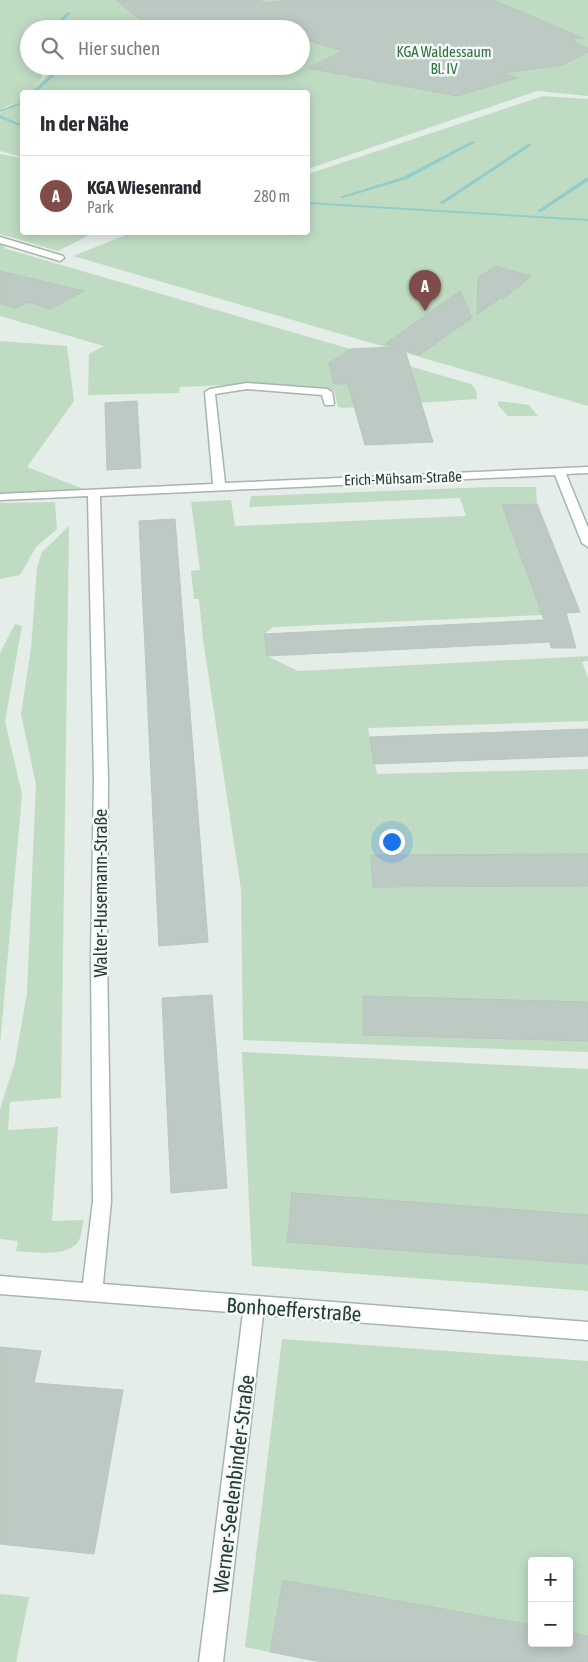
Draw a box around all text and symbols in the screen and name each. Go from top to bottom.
search box [20,20,310,75]
icon: search [38,34,66,62]
text: Hier suchen [78,37,160,59]
park label: KGA Waldessaum Bl. IV [396,43,492,77]
text: In der Nähe [40,111,129,135]
text: KGA Wiesenrand [87,176,201,198]
text: A [52,187,60,205]
text: 280 m [254,187,290,205]
text: Park [87,198,114,216]
pin: A [409,270,441,311]
street label: Erich-Mühsam-Straße [344,467,462,489]
street label: Walter-Husemann-Straße [90,809,111,977]
your location [379,829,405,855]
street label: Bonhoefferstraße [226,1292,362,1326]
street label: Werner-Seelenbinder-Straße [208,1373,258,1595]
map controls [528,1557,573,1647]
button: + [528,1557,573,1602]
button: − [528,1602,573,1647]

